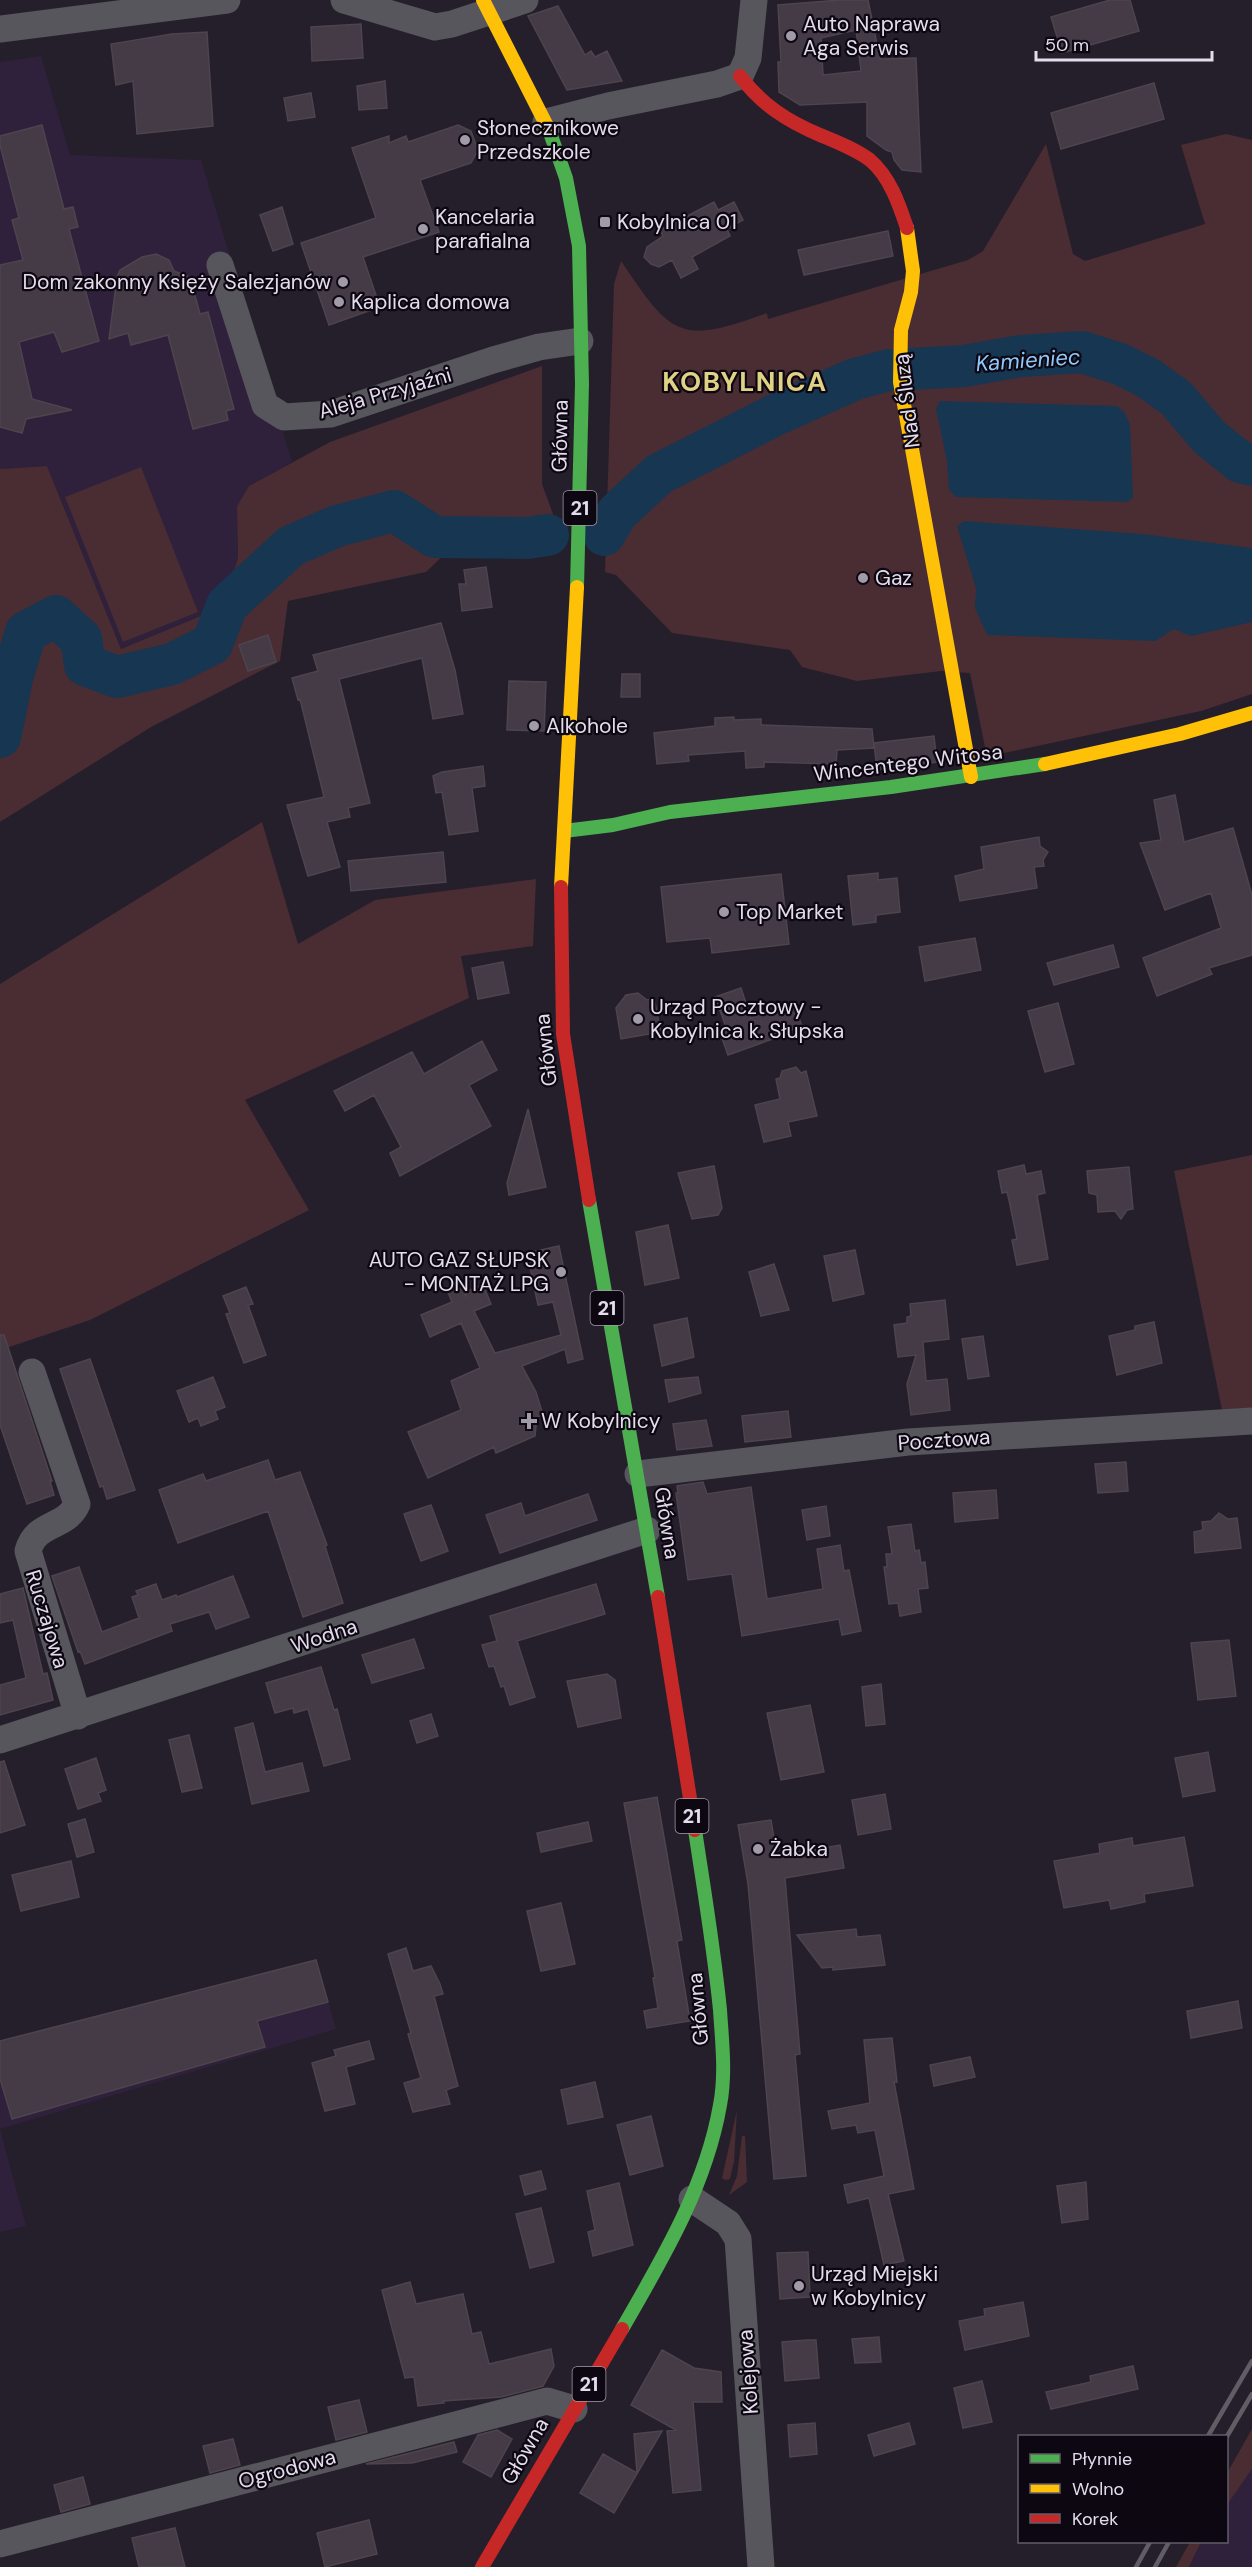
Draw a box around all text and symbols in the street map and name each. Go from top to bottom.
place label: Auto Naprawa Aga Serwis [803,10,940,62]
scale bar [1036,24,1212,62]
marker: Auto Naprawa Aga Serwis [784,29,798,43]
text: 50 m [1045,33,1089,57]
place label: Słonecznikowe Przedszkole [477,114,619,166]
marker: Słonecznikowe Przedszkole [458,133,472,147]
place label: Kancelaria parafialna [435,203,535,255]
place label: Kobylnica 01 [617,208,737,236]
marker: Kobylnica 01 [598,215,612,229]
marker: Kancelaria parafialna [416,222,430,236]
place label: Dom zakonny Księży Salezjanów [22,268,331,296]
marker: Dom zakonny Księży Salezjanów [336,275,350,289]
place label: Kaplica domowa [351,288,510,316]
marker: Kaplica domowa [332,295,346,309]
water label: Kamieniec [975,342,1081,378]
street label: Nad Śluzą [887,352,927,450]
street label: Aleja Przyjaźni [315,361,455,425]
district label: KOBYLNICA [662,364,828,399]
street label: Główna [545,399,575,473]
road number: 21 [564,491,596,525]
place label: Gaz [875,564,912,592]
marker: Gaz [856,571,870,585]
place label: Alkohole [546,712,628,740]
marker: Alkohole [527,719,541,733]
street label: Wincentego Witosa [812,738,1004,788]
place label: Top Market [736,898,844,926]
marker: Top Market [717,905,731,919]
place label: Urząd Pocztowy - Kobylnica k. Słupska [650,993,844,1045]
street label: Główna [528,1012,564,1088]
marker: Urząd Pocztowy - Kobylnica k. Słupska [631,1012,645,1026]
place label: AUTO GAZ SŁUPSK - MONTAŻ LPG [369,1246,549,1298]
marker: AUTO GAZ SŁUPSK - MONTAŻ LPG [554,1265,568,1279]
road number: 21 [590,1291,624,1325]
place label: W Kobylnicy [541,1407,661,1435]
marker: W Kobylnicy [522,1414,536,1428]
street label: Pocztowa [897,1423,991,1457]
street label: Główna [647,1485,687,1561]
street label: Ruczajowa [19,1566,75,1672]
street label: Wodna [287,1612,361,1660]
road number: 21 [676,1799,708,1833]
place label: Żabka [770,1835,828,1863]
marker: Żabka [751,1842,765,1856]
street label: Główna [681,1972,715,2046]
place label: Urząd Miejski w Kobylnicy [811,2260,938,2312]
marker: Urząd Miejski w Kobylnicy [792,2279,806,2293]
street label: Kolejowa [731,2329,765,2415]
road number: 21 [572,2367,606,2401]
street label: Główna [495,2412,555,2490]
legend [1018,2435,1228,2543]
street label: Ogrodowa [235,2443,339,2495]
text: Płynnie [1072,2447,1132,2471]
text: Wolno [1072,2477,1124,2501]
text: Korek [1072,2507,1118,2531]

